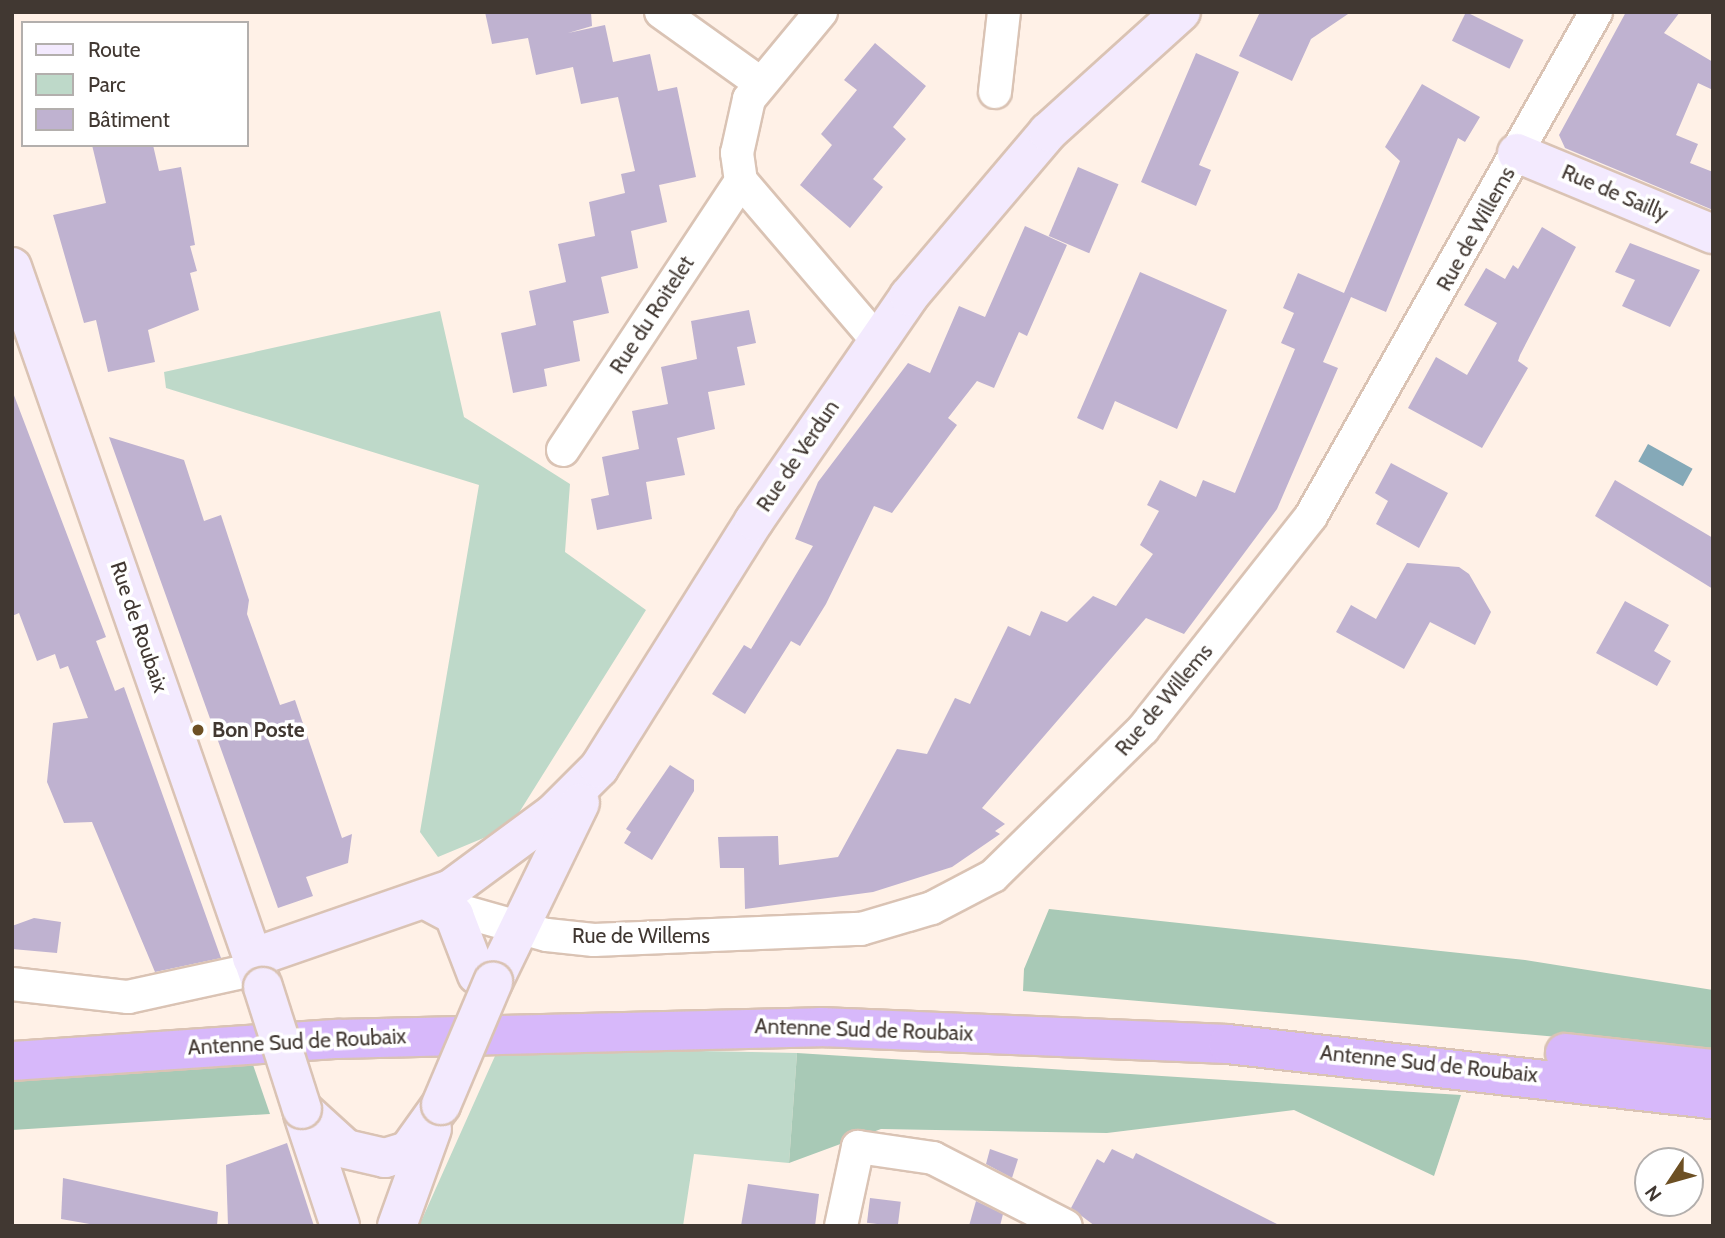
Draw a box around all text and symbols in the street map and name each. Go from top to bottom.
legend [21,21,248,147]
text: Route [88,37,141,62]
text: Parc [88,72,126,97]
text: Bâtiment [88,107,170,132]
street label: Rue de Sailly [1558,159,1672,227]
street label: Rue de Willems [1432,163,1520,295]
street label: Rue du Roitelet [605,252,699,378]
street label: Rue de Verdun [751,395,845,517]
street label: Rue de Roubaix [105,558,173,696]
street label: Rue de Willems [1110,639,1218,761]
place label: Bon Poste [212,717,305,743]
marker: Bon Poste [190,722,206,738]
street label: Rue de Willems [572,923,710,949]
street label: Antenne Sud de Roubaix [754,1014,974,1046]
street label: Antenne Sud de Roubaix [187,1024,407,1060]
street label: Antenne Sud de Roubaix [1319,1040,1539,1088]
north arrow [1634,1147,1704,1217]
text: N [1640,1181,1666,1206]

